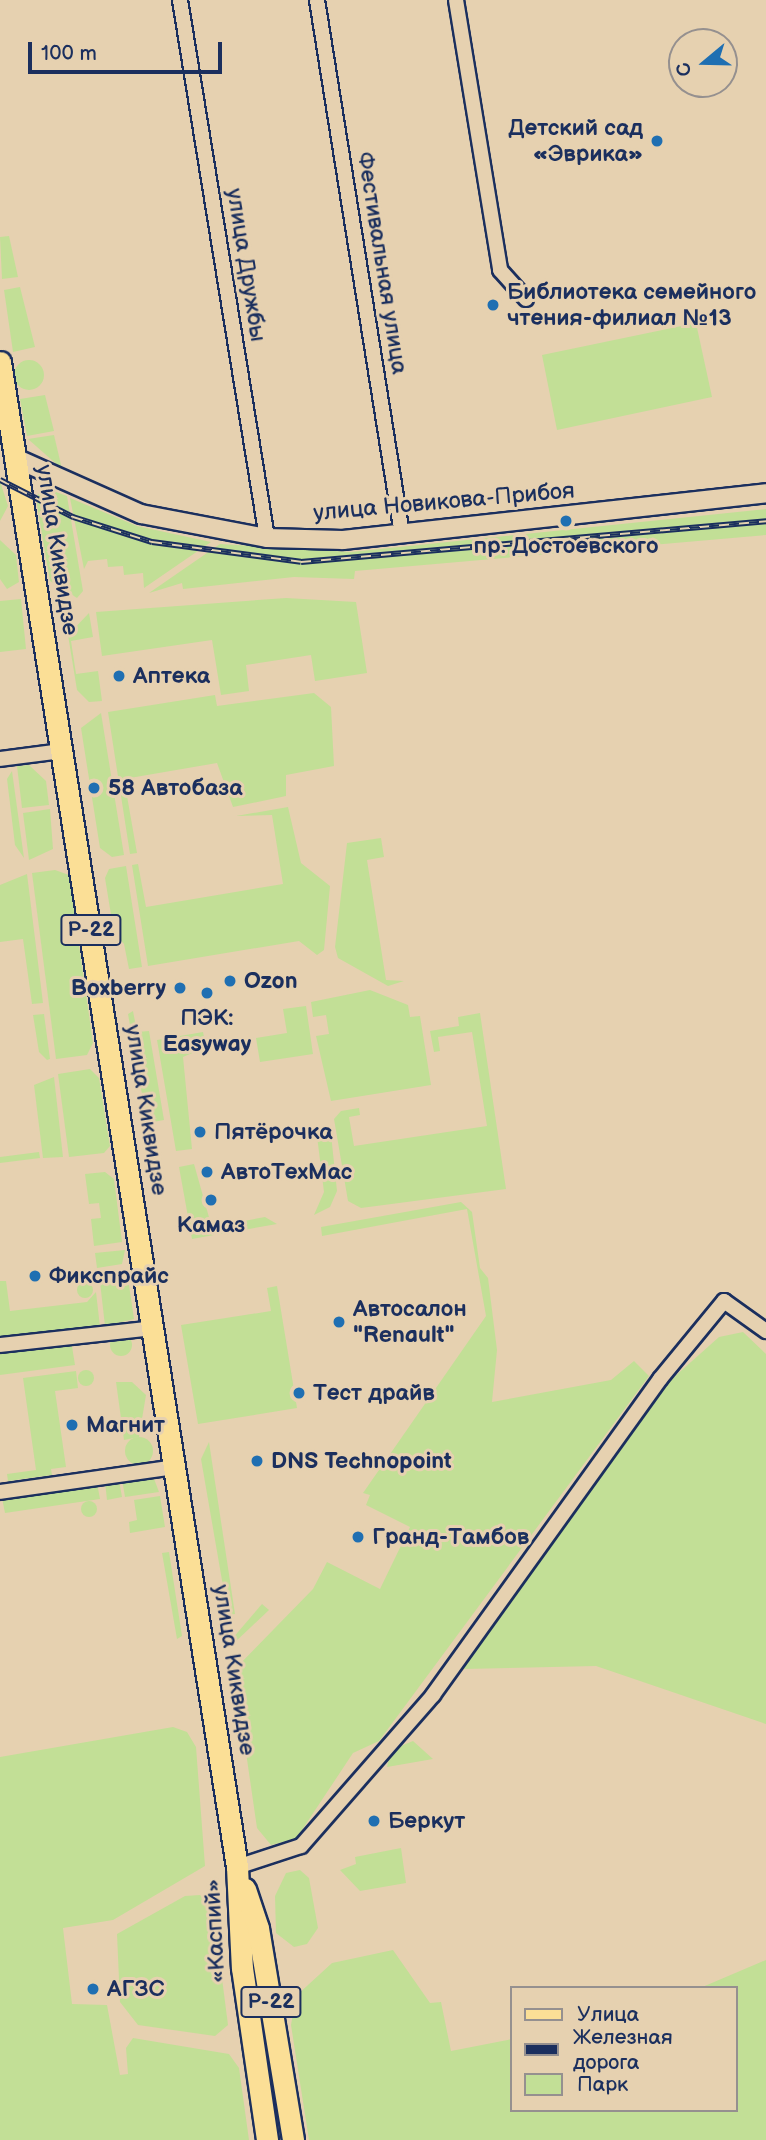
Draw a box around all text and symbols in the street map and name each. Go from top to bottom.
scale bar [32,28,226,72]
north arrow [668,28,738,98]
text: 100 m [41,41,97,66]
text: С [672,59,698,79]
place label: Детский сад «Эврика» [508,114,643,168]
marker: Детский сад «Эврика» [649,133,665,149]
street label: Фестивальная улица [351,150,413,376]
street label: улица Дружбы [220,186,272,344]
place label: Библиотека семейного чтения-филиал №13 [507,278,756,332]
marker: Библиотека семейного чтения-филиал №13 [485,297,501,313]
street label: улица Киквидзе [30,463,84,637]
street label: улица Новикова-Прибоя [312,477,576,527]
marker: пр. Достоевского [558,513,574,529]
place label: пр. Достоевского [473,532,659,560]
place label: Аптека [133,662,210,690]
marker: Аптека [111,668,127,684]
place label: 58 Автобаза [108,774,243,802]
marker: 58 Автобаза [86,780,102,796]
road number: Р-22 [60,912,122,948]
place label: Ozon [244,967,298,995]
marker: Ozon [222,973,238,989]
place label: Boxberry [71,974,166,1002]
marker: Boxberry [172,980,188,996]
marker: ПЭК: Easyway [199,985,215,1001]
place label: ПЭК: Easyway [163,1004,251,1058]
street label: улица Киквидзе [119,1023,173,1197]
place label: Пятёрочка [214,1118,332,1146]
marker: Пятёрочка [192,1124,208,1140]
place label: АвтоТехМас [221,1158,352,1186]
marker: АвтоТехМас [199,1164,215,1180]
marker: Камаз [203,1192,219,1208]
place label: Камаз [177,1211,245,1239]
place label: Фикспрайс [49,1262,169,1290]
marker: Фикспрайс [27,1268,43,1284]
place label: Автосалон "Renault" [353,1295,467,1349]
marker: Автосалон "Renault" [331,1314,347,1330]
place label: Тест драйв [313,1379,435,1407]
marker: Тест драйв [291,1385,307,1401]
place label: Магнит [86,1411,165,1439]
marker: Магнит [64,1417,80,1433]
place label: DNS Technopoint [271,1447,452,1475]
marker: DNS Technopoint [249,1453,265,1469]
place label: Гранд-Тамбов [372,1523,529,1551]
marker: Гранд-Тамбов [350,1529,366,1545]
street label: улица Киквидзе [207,1583,261,1757]
place label: Беркут [388,1807,465,1835]
marker: Беркут [366,1813,382,1829]
street label: «Каспий» [198,1878,232,1984]
place label: АГЗС [107,1975,164,2003]
marker: АГЗС [85,1981,101,1997]
road number: Р-22 [240,1984,302,2020]
legend [510,1986,738,2112]
text: Улица [577,2002,639,2027]
text: Железная дорога [573,2025,673,2075]
text: Парк [577,2072,628,2097]

